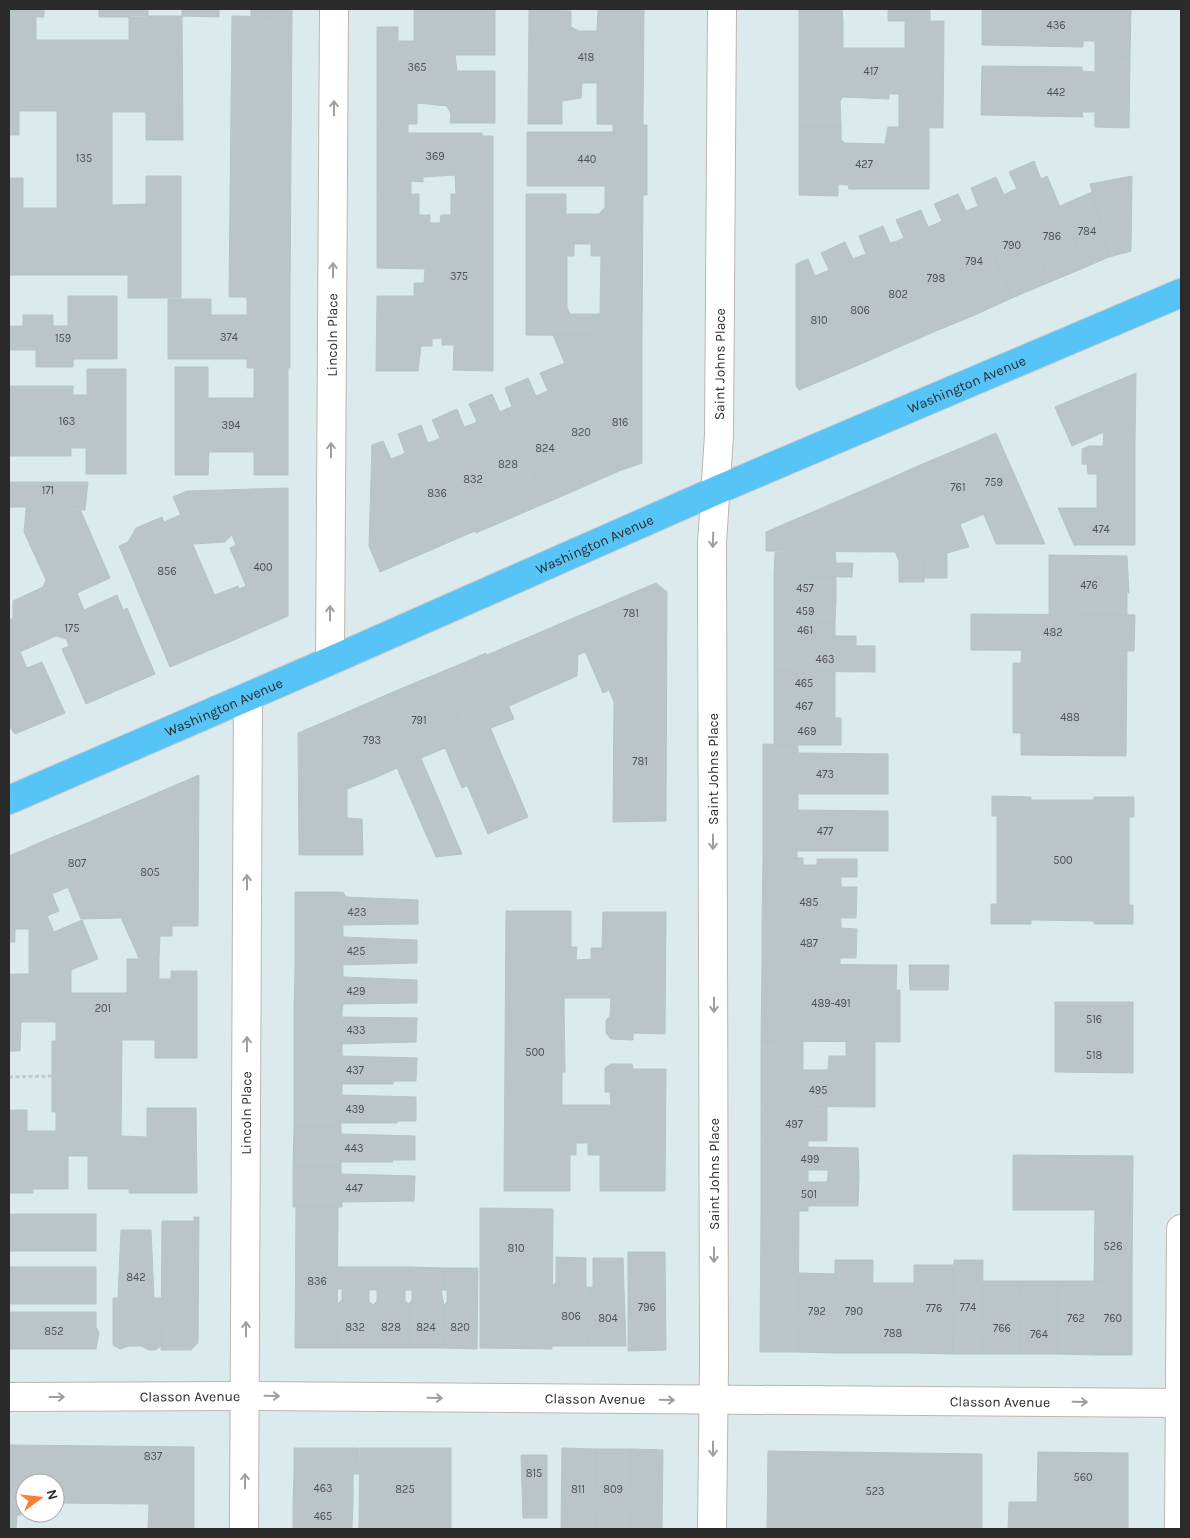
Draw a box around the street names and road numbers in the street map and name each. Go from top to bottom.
street label: Lincoln Place [324,293,341,377]
street label: Saint Johns Place [711,308,729,420]
street label: Washington Avenue [905,352,1029,417]
street label: Washington Avenue [533,511,656,578]
street label: Washington Avenue [162,674,286,741]
street label: Saint Johns Place [705,713,722,825]
street label: Lincoln Place [238,1071,255,1155]
street label: Saint Johns Place [706,1118,723,1230]
street label: Classon Avenue [140,1388,240,1405]
street label: Classon Avenue [545,1390,645,1408]
street label: Classon Avenue [950,1393,1050,1411]

